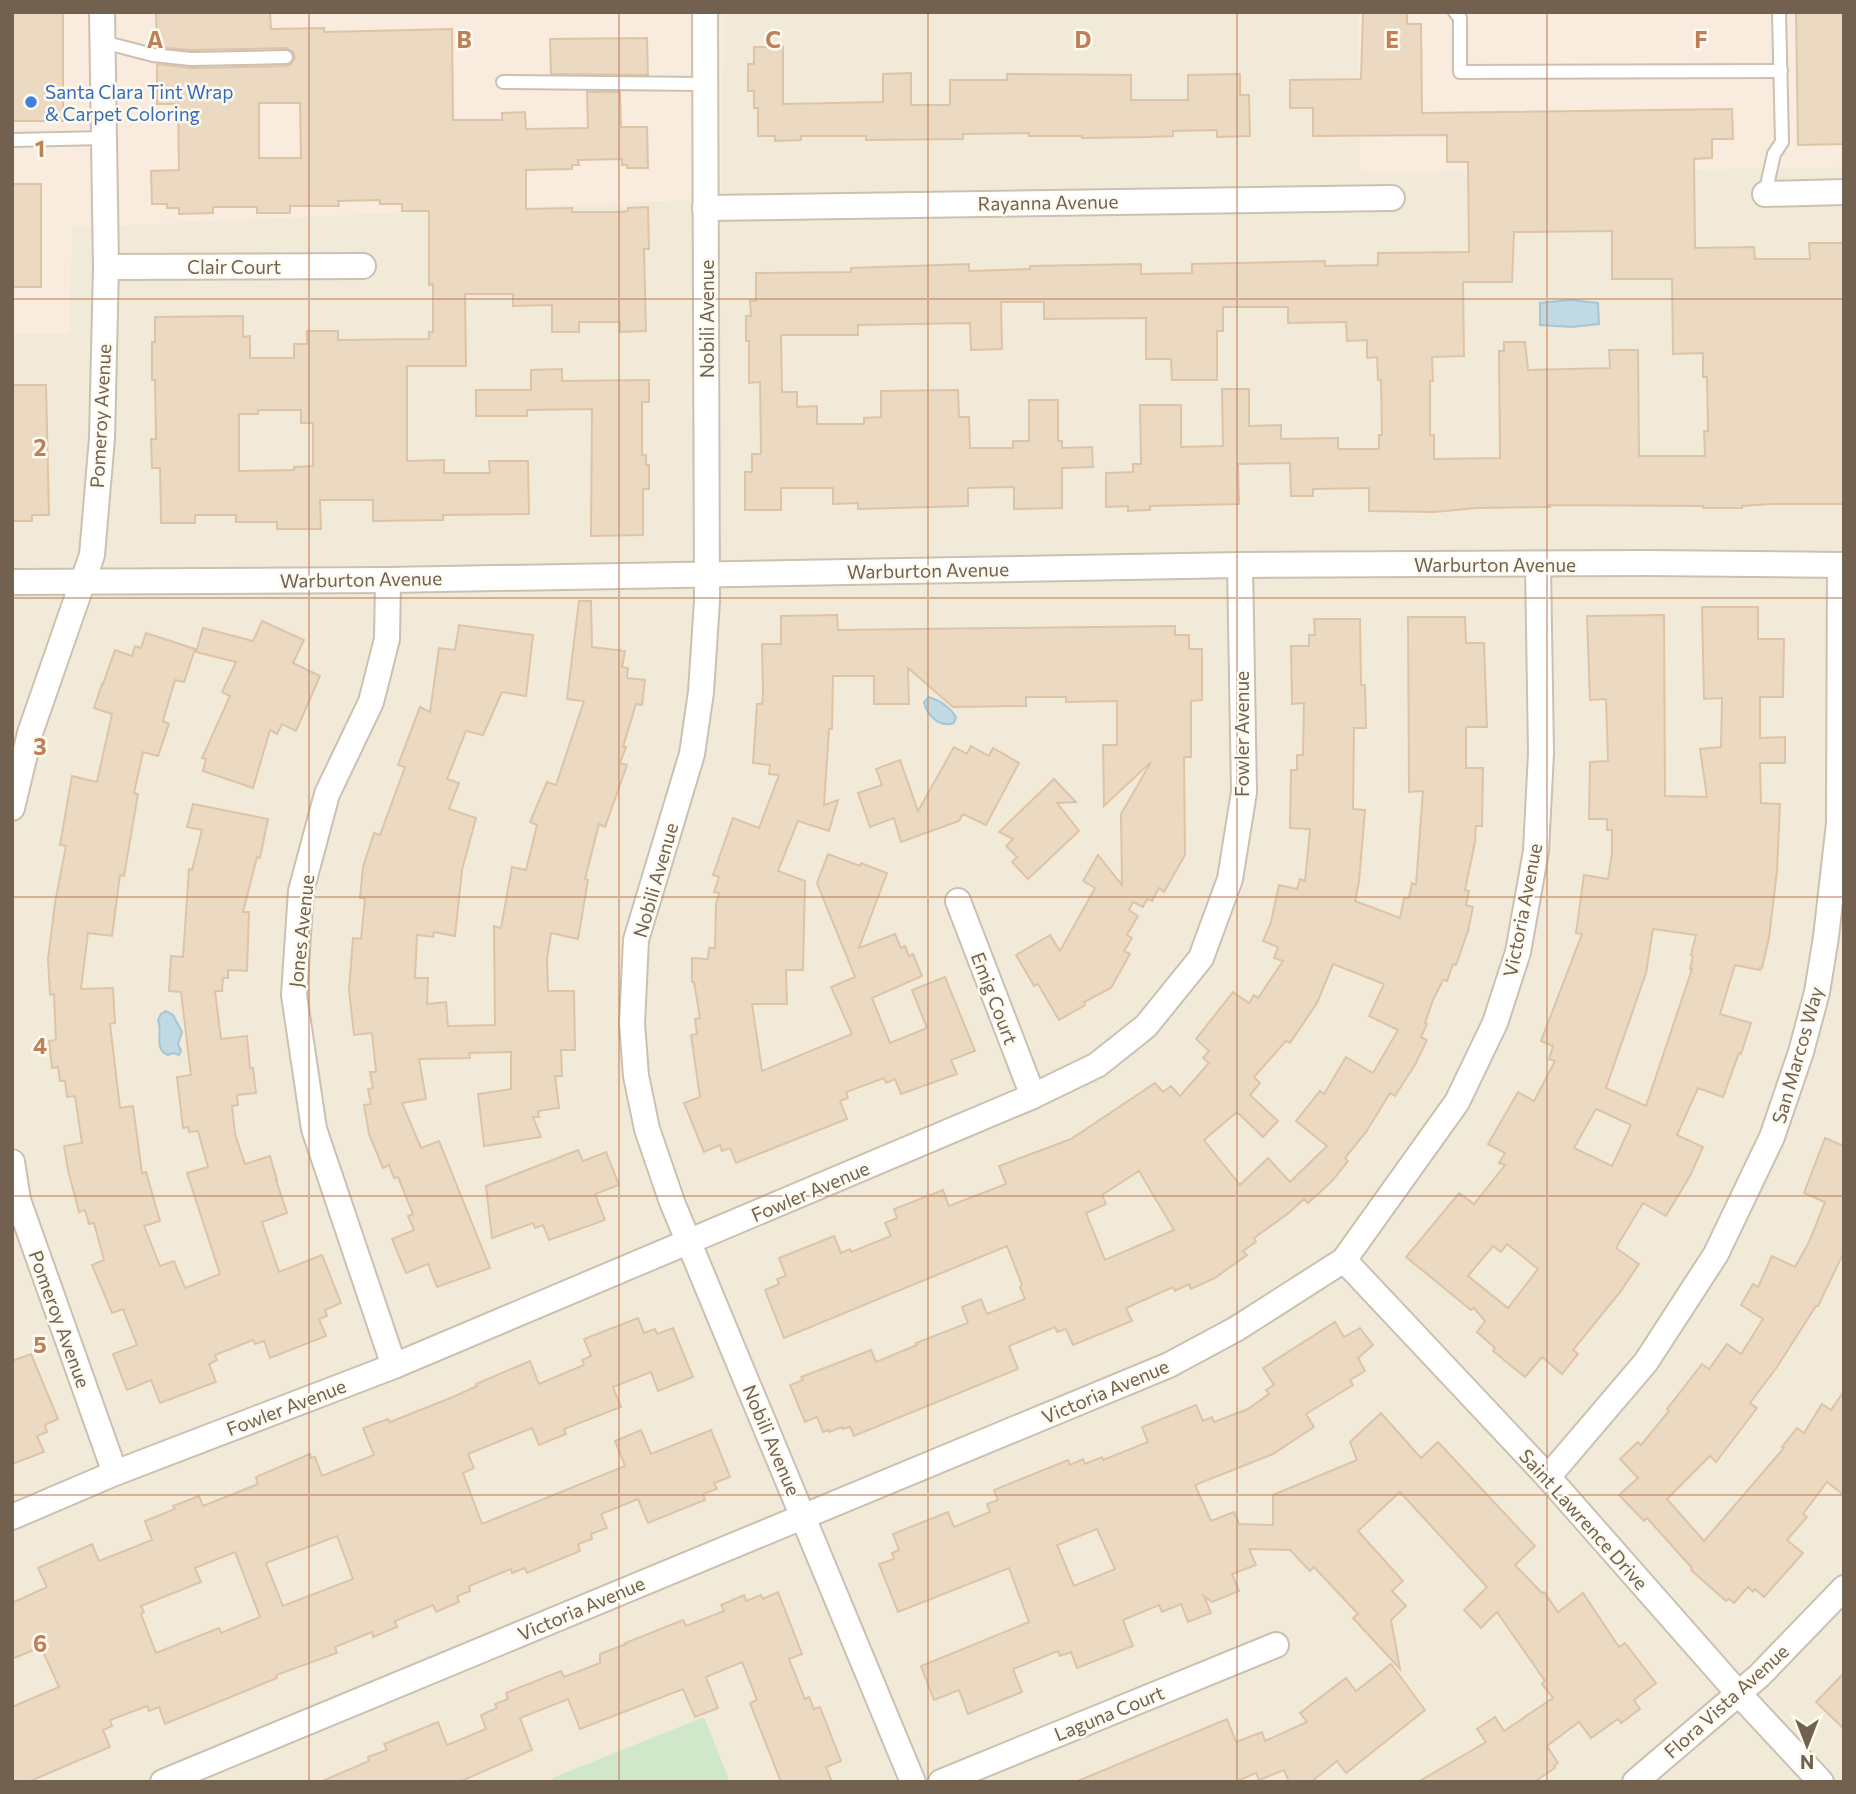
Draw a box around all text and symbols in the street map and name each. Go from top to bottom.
text: A [147,25,164,53]
text: B [456,25,472,53]
text: C [765,25,781,53]
text: D [1075,25,1092,53]
text: E [1385,25,1399,53]
text: F [1694,25,1708,53]
place label: Santa Clara Tint Wrap & Carpet Coloring [45,80,233,125]
marker: Santa Clara Tint Wrap & Carpet Coloring [23,94,39,110]
text: 1 [35,134,45,162]
street label: Rayanna Avenue [977,189,1119,215]
street label: Clair Court [187,255,281,278]
street label: Nobili Avenue [695,260,718,378]
street label: Pomeroy Avenue [85,343,115,489]
text: 2 [33,433,47,461]
street label: Warburton Avenue [1414,553,1576,576]
street label: Warburton Avenue [847,557,1009,583]
street label: Warburton Avenue [280,566,442,592]
street label: Fowler Avenue [1230,671,1253,797]
text: 3 [33,732,47,760]
street label: Nobili Avenue [628,820,682,940]
street label: Victoria Avenue [1498,841,1546,979]
street label: Jones Avenue [284,873,318,989]
street label: Emig Court [967,949,1023,1048]
street label: San Marcos Way [1766,984,1828,1126]
text: 4 [33,1031,47,1059]
street label: Fowler Avenue [747,1156,873,1226]
street label: Pomeroy Avenue [24,1247,96,1391]
text: 5 [33,1330,47,1358]
street label: Victoria Avenue [1038,1354,1172,1428]
street label: Fowler Avenue [223,1374,349,1440]
street label: Nobili Avenue [738,1381,806,1499]
street label: Saint Lawrence Drive [1515,1444,1653,1594]
street label: Victoria Avenue [514,1571,648,1645]
text: 6 [33,1629,47,1657]
street label: Flora Vista Avenue [1659,1639,1793,1763]
street label: Laguna Court [1051,1680,1168,1745]
north arrow [1772,1710,1842,1780]
text: N [1800,1751,1814,1774]

